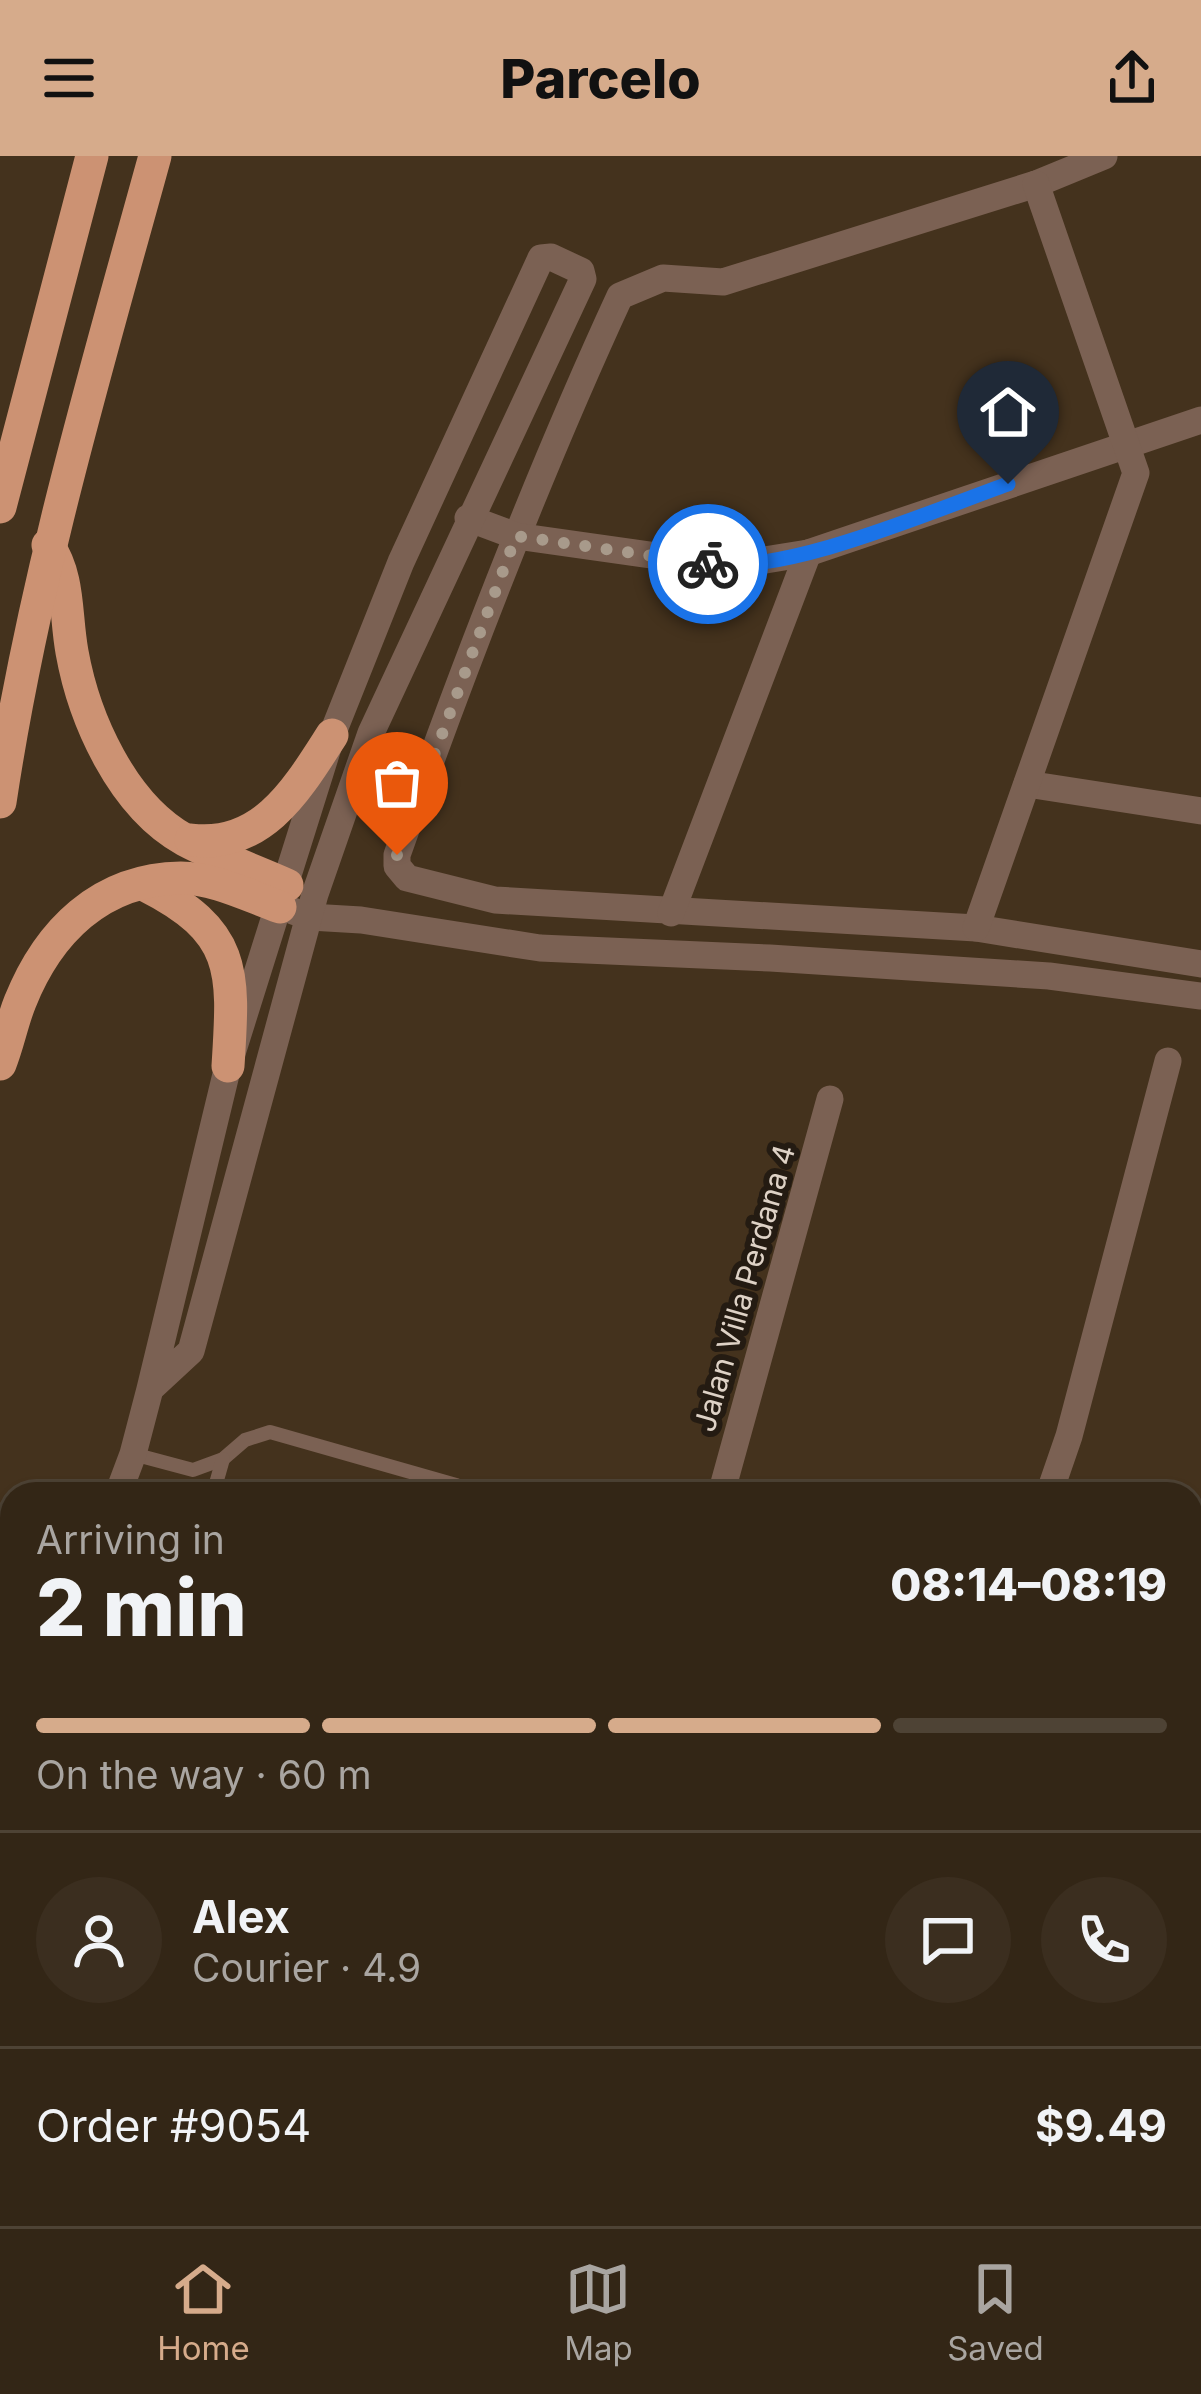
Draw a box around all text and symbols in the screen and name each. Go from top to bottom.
icon: menu [36,45,102,111]
icon: share [1099,45,1165,111]
text: Parcelo [500,46,701,111]
pin [957,361,1059,484]
icon: home [975,379,1041,445]
courier [648,504,768,624]
icon: bike [675,531,741,597]
pin [346,732,448,855]
icon: bag [364,750,430,816]
street label: Jalan Villa Perdana 4 [686,1140,802,1436]
text: Arriving in [36,1516,225,1563]
text: 08:14–08:19 [890,1557,1167,1612]
text: 2 min [36,1560,247,1655]
text: On the way · 60 m [36,1751,372,1798]
button: person [36,1877,162,2003]
button: chat [885,1877,1011,2003]
button: phone [1041,1877,1167,2003]
text: Alex [192,1889,290,1944]
text: Courier · 4.9 [192,1944,421,1991]
text: Order #9054 [36,2098,311,2153]
text: $9.49 [1035,2098,1167,2153]
tab: Home [157,2256,250,2368]
tab: Map [564,2256,633,2368]
tab: Saved [947,2256,1044,2368]

